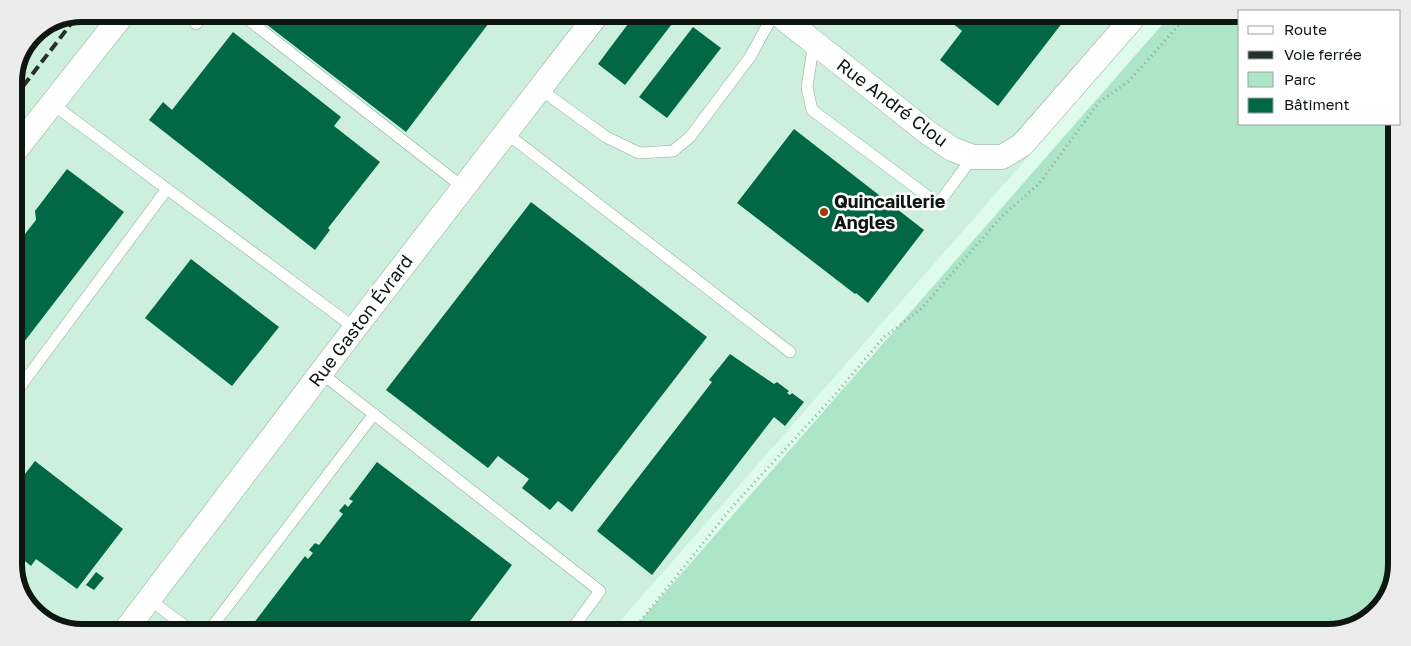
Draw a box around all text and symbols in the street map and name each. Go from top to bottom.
legend [1238,10,1401,125]
text: Route [1284,20,1327,38]
text: Voie ferrée [1284,45,1362,63]
street label: Rue André Clou [833,53,952,151]
text: Parc [1284,70,1316,88]
text: Bâtiment [1284,95,1349,113]
place label: Quincaillerie Angles [834,190,946,233]
marker: Quincaillerie Angles [818,206,830,218]
street label: Rue Gaston Évrard [303,250,417,391]

